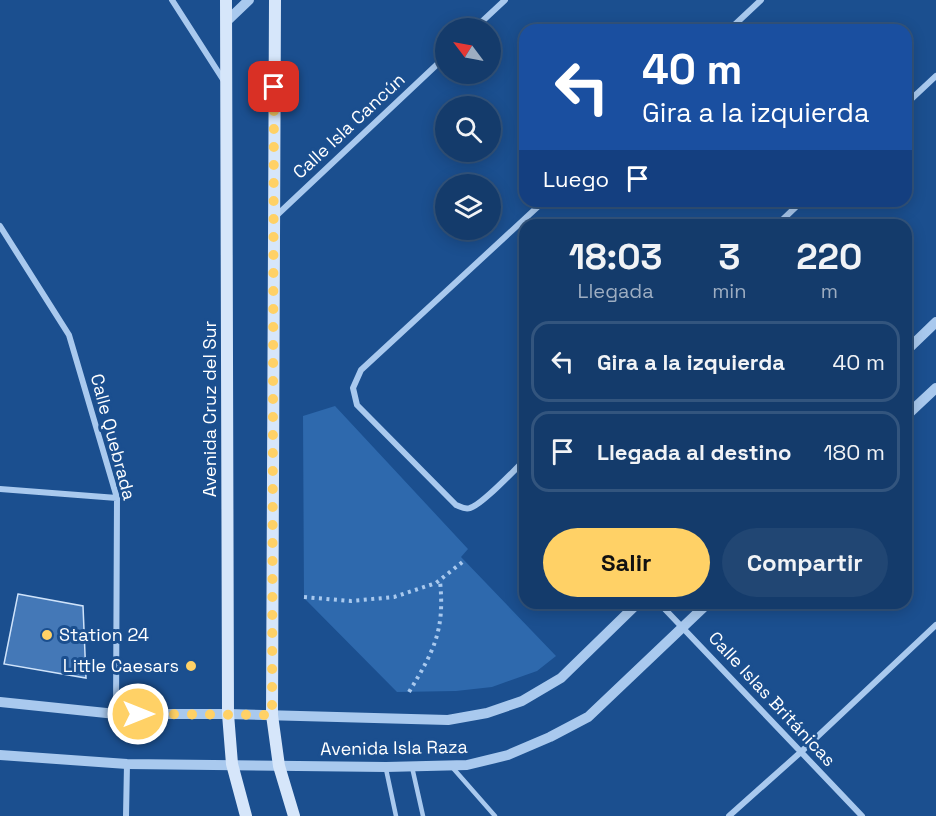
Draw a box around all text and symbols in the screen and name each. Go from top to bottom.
north arrow [435,18,501,84]
map controls [435,18,501,240]
text: 40 m [642,43,742,96]
icon: left [543,48,621,126]
pin [248,61,299,112]
street label: Calle Isla Cancún [288,68,410,184]
icon: arrive [257,70,290,103]
text: Gira a la izquierda [642,95,869,130]
button: search [435,96,501,162]
icon: arrive [621,162,654,195]
text: Luego [543,165,609,193]
button: layers [435,174,501,240]
text: 18:03 [569,234,663,280]
text: 3 [718,234,740,280]
text: 220 [796,234,862,280]
text: Llegada [578,278,654,304]
text: min [712,278,747,304]
text: m [821,278,838,304]
street label: Avenida Cruz del Sur [198,321,221,497]
icon: left [546,345,579,378]
text: Gira a la izquierda [597,348,785,376]
text: 40 m [833,348,885,376]
street label: Calle Quebrada [86,371,141,503]
icon: arrive [546,435,579,468]
text: Llegada al destino [597,438,791,466]
text: 180 m [823,438,885,466]
button: Salir [543,528,710,597]
button: Compartir [722,528,888,597]
place label: Station 24 [59,623,149,646]
street label: Calle Islas Británicas [704,626,841,771]
marker: Station 24 [40,628,54,642]
place label: Little Caesars [63,654,179,677]
marker: Little Caesars [184,659,198,673]
position arrow [106,682,170,746]
street label: Avenida Isla Raza [320,735,468,760]

